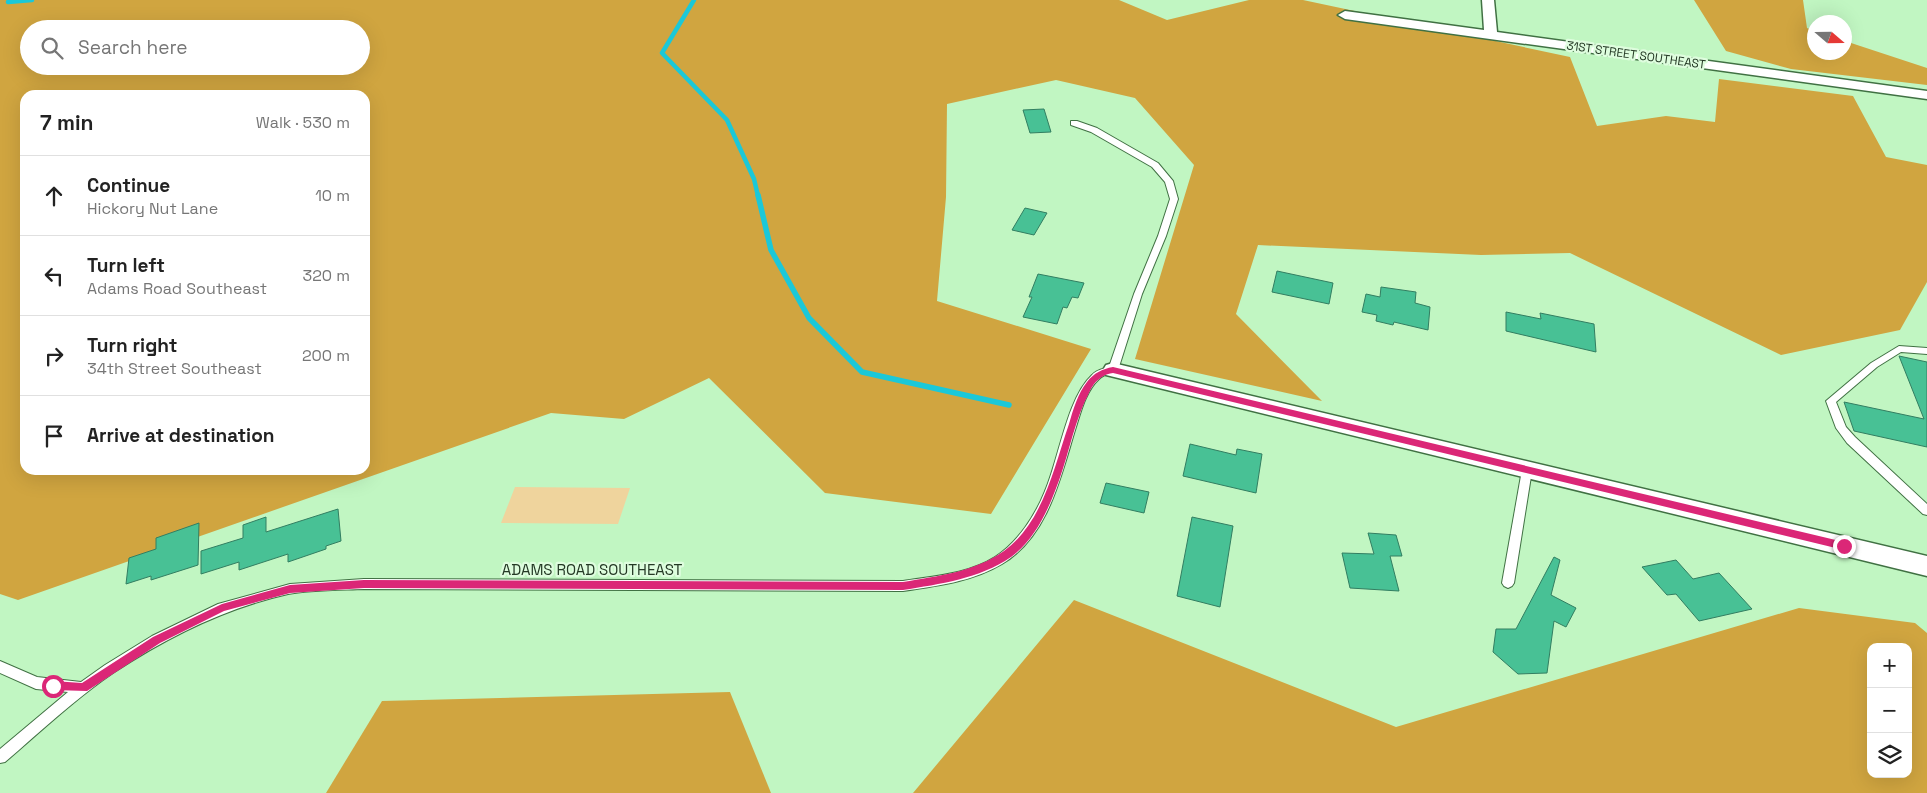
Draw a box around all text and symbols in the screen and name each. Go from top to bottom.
north arrow [1807,15,1852,60]
search box [20,20,370,75]
icon: search [38,34,66,62]
text: Search here [78,35,188,60]
street label: 31ST STREET SOUTHEAST [1565,37,1707,73]
text: 7 min [40,109,93,136]
text: Walk · 530 m [256,112,350,133]
text: Continue [87,173,170,198]
icon: ahead [40,182,68,210]
text: 10 m [315,185,350,206]
text: Hickory Nut Lane [87,198,218,219]
text: Turn left [87,253,165,278]
icon: left [40,262,68,290]
text: 320 m [303,265,350,286]
text: Adams Road Southeast [87,278,267,299]
text: Turn right [87,333,177,358]
icon: right [40,342,68,370]
text: 200 m [302,345,350,366]
text: 34th Street Southeast [87,358,262,379]
icon: arrive [40,422,68,450]
text: Arrive at destination [87,423,275,448]
route end [1833,535,1856,558]
street label: ADAMS ROAD SOUTHEAST [502,560,682,579]
map controls [1867,643,1912,778]
button: + [1867,643,1912,688]
route start [42,675,65,698]
button: − [1867,688,1912,733]
button: layers [1867,733,1912,778]

